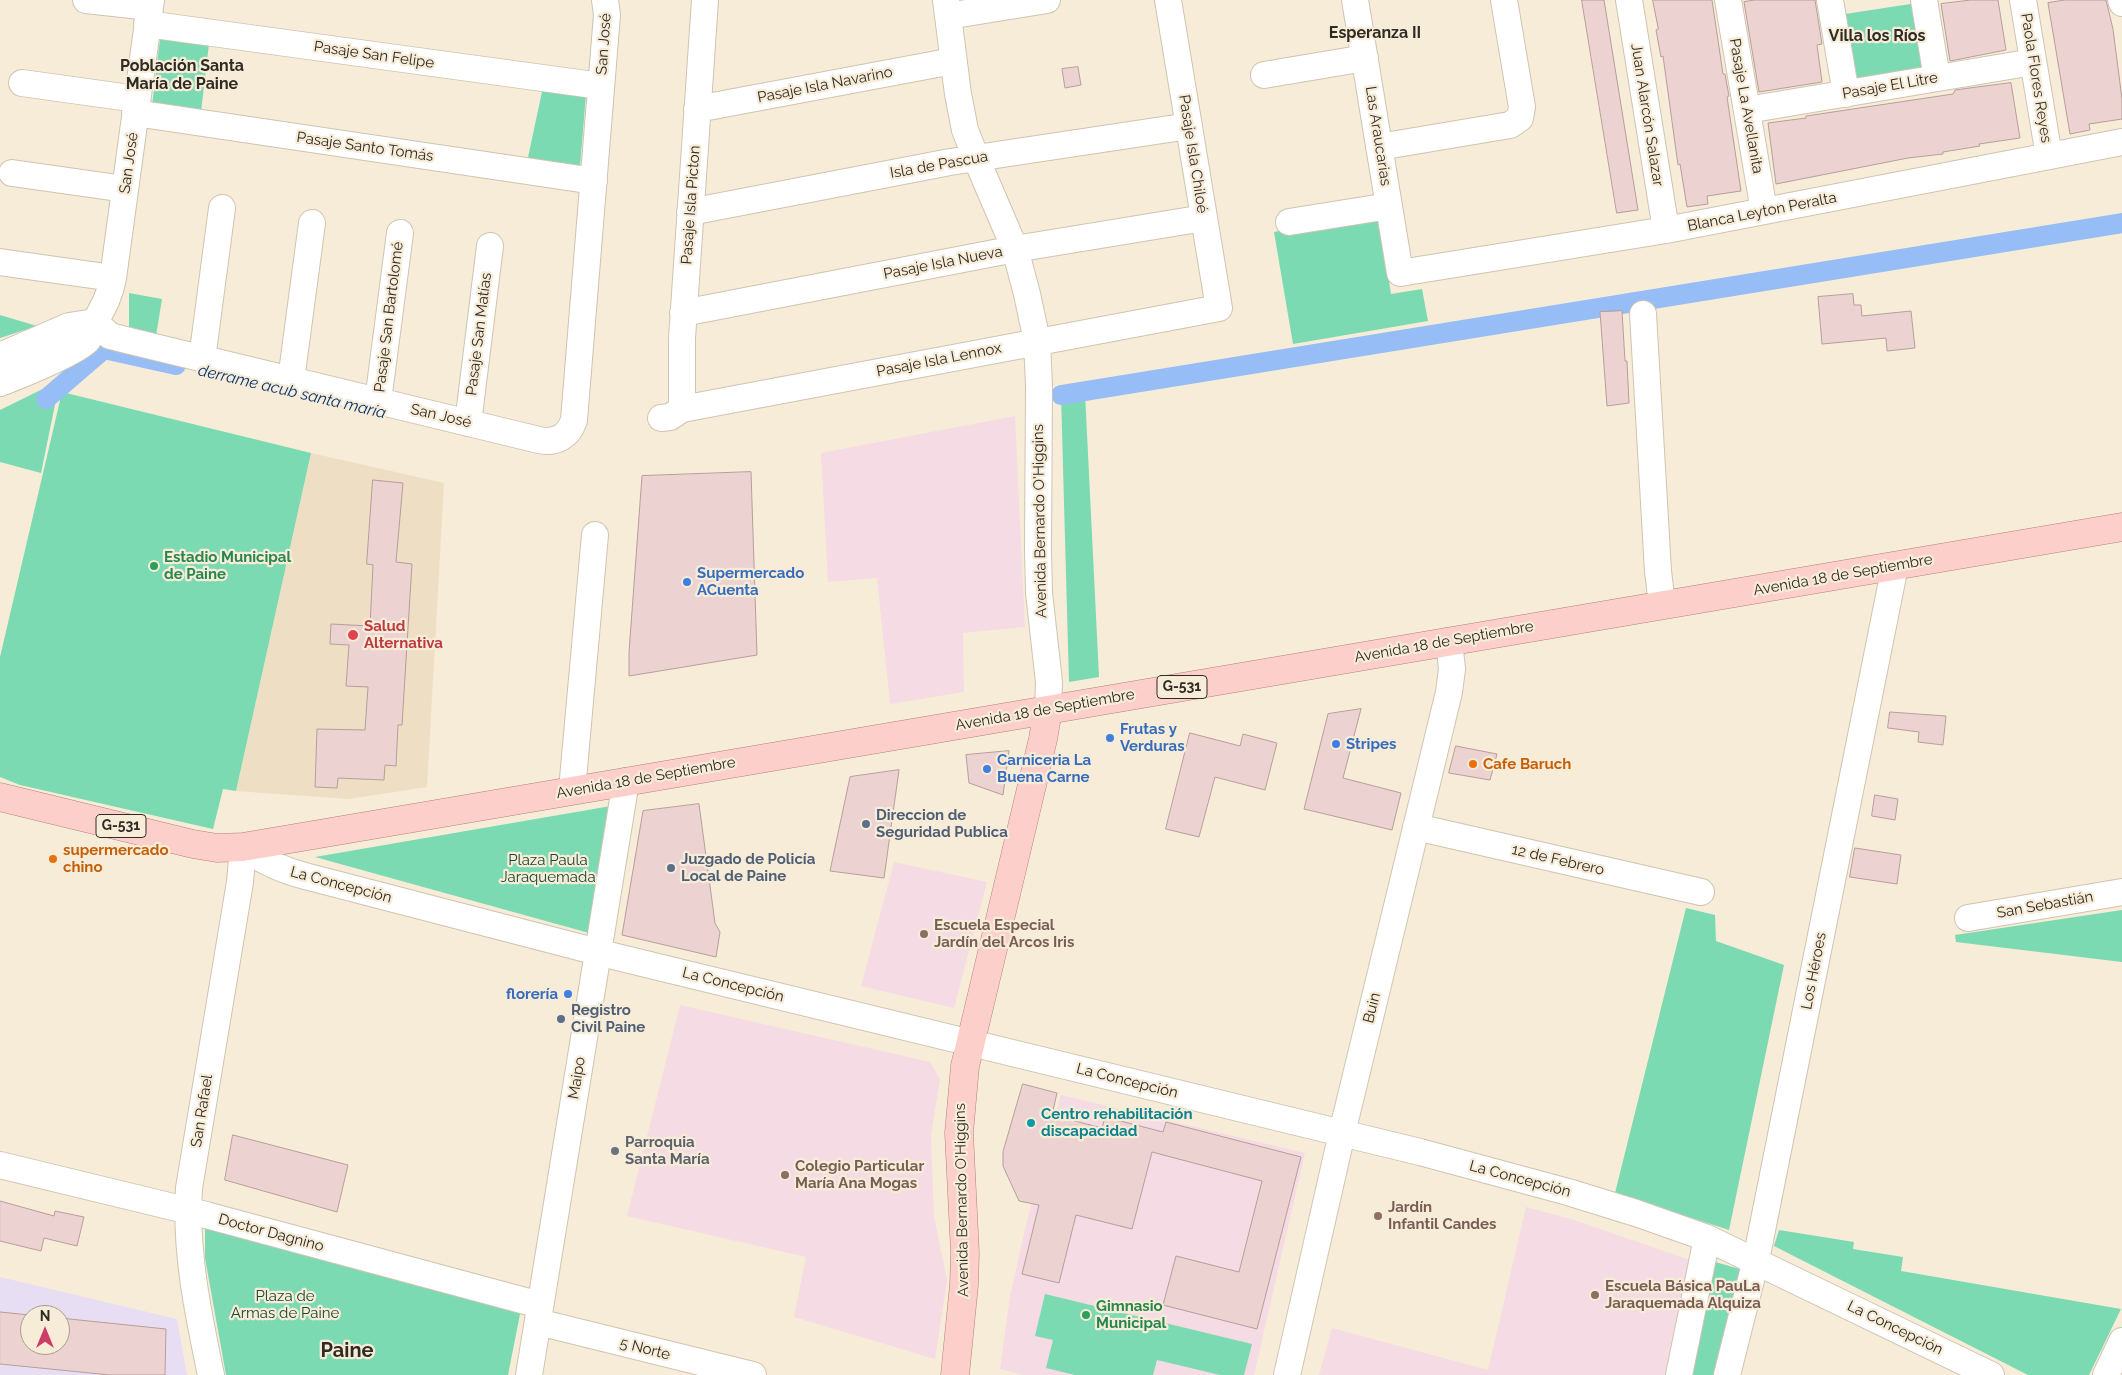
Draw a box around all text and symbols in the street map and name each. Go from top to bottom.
street label: San José [593,12,615,76]
street label: Paola Flores Reyes [2017,12,2055,144]
district label: Esperanza II [1329,23,1421,43]
district label: Villa los Ríos [1829,26,1925,46]
street label: Pasaje La Avellanita [1725,37,1767,175]
street label: Pasaje San Felipe [313,38,435,72]
street label: Juan Alarcón Salazar [1627,42,1667,188]
district label: Población Santa María de Paine [120,56,244,94]
street label: Pasaje Isla Navarino [756,63,894,107]
street label: Pasaje El Litre [1841,69,1939,103]
street label: Las Araucarias [1361,85,1395,187]
street label: Pasaje Isla Chiloé [1175,93,1211,215]
street label: Pasaje Santo Tomás [295,128,435,166]
street label: San José [116,131,142,195]
street label: Pasaje Isla Picton [678,145,704,265]
street label: Isla de Pascua [889,148,989,182]
street label: Blanca Leyton Peralta [1686,189,1838,235]
street label: Pasaje San Bartolomé [371,241,407,393]
street label: Pasaje Isla Nueva [882,243,1004,283]
street label: Pasaje San Matías [463,272,495,396]
street label: Pasaje Isla Lennox [875,339,1003,381]
water label: derrame acub santa maría [196,361,388,423]
street label: San José [409,400,473,432]
street label: Avenida Bernardo O'Higgins [1029,424,1051,618]
place label: Estadio Municipal de Paine [164,548,291,583]
street label: Avenida 18 de Septiembre [1752,550,1934,600]
marker: Estadio Municipal de Paine [148,560,160,572]
place label: Supermercado ACuenta [697,564,804,599]
marker: Supermercado ACuenta [681,576,693,588]
place label: Salud Alternativa [364,617,443,652]
street label: Avenida 18 de Septiembre [1353,617,1535,667]
marker: Salud Alternativa [346,628,360,642]
road number: G-531 [1157,676,1207,699]
street label: Avenida 18 de Septiembre [954,685,1136,735]
place label: Frutas y Verduras [1120,720,1185,755]
marker: Frutas y Verduras [1104,732,1116,744]
place label: Stripes [1346,735,1396,753]
marker: Stripes [1330,738,1342,750]
place label: Carniceria La Buena Carne [997,751,1091,786]
street label: Avenida 18 de Septiembre [555,753,737,803]
place label: Cafe Baruch [1483,755,1571,773]
marker: Cafe Baruch [1467,758,1479,770]
marker: Carniceria La Buena Carne [981,763,993,775]
place label: Direccion de Seguridad Publica [876,806,1008,841]
road number: G-531 [96,814,146,838]
marker: Direccion de Seguridad Publica [860,818,872,830]
place label: supermercado chino [63,841,168,876]
street label: 12 de Febrero [1510,841,1606,879]
place label: Juzgado de Policía Local de Paine [681,850,815,885]
park label: Plaza Paula Jaraquemada [500,851,596,886]
marker: supermercado chino [47,853,59,865]
marker: Juzgado de Policía Local de Paine [665,862,677,874]
street label: La Concepción [288,863,394,907]
street label: San Sebastián [1995,888,2095,922]
place label: Escuela Especial Jardín del Arcos Iris [934,916,1074,951]
marker: Escuela Especial Jardín del Arcos Iris [918,928,930,940]
street label: Los Héroes [1798,931,1830,1011]
street label: La Concepción [680,964,786,1006]
place label: florería [506,985,558,1003]
marker: florería [562,988,574,1000]
street label: Buin [1360,991,1384,1025]
place label: Registro Civil Paine [571,1001,645,1036]
marker: Registro Civil Paine [555,1013,567,1025]
street label: Maipo [565,1056,589,1100]
street label: La Concepción [1074,1060,1180,1102]
street label: San Rafael [187,1073,217,1149]
street label: Avenida Bernardo O'Higgins [951,1103,973,1297]
place label: Centro rehabilitación discapacidad [1041,1105,1192,1140]
marker: Centro rehabilitación discapacidad [1025,1117,1037,1129]
place label: Parroquia Santa María [625,1133,709,1168]
marker: Parroquia Santa María [609,1145,621,1157]
place label: Colegio Particular María Ana Mogas [795,1157,924,1192]
street label: La Concepción [1467,1157,1573,1201]
marker: Colegio Particular María Ana Mogas [779,1169,791,1181]
place label: Jardín Infantil Candes [1388,1198,1496,1233]
street label: Doctor Dagnino [216,1210,326,1256]
marker: Jardín Infantil Candes [1372,1210,1384,1222]
place label: Escuela Básica PauLa Jaraquemada Alquiza [1605,1277,1761,1312]
park label: Plaza de Armas de Paine [231,1287,339,1322]
marker: Escuela Básica PauLa Jaraquemada Alquiza [1589,1289,1601,1301]
place label: Gimnasio Municipal [1096,1297,1166,1332]
street label: La Concepción [1844,1297,1946,1359]
north arrow [20,1305,70,1355]
text: N [40,1308,50,1324]
marker: Gimnasio Municipal [1080,1309,1092,1321]
street label: 5 Norte [618,1334,672,1364]
district label: Paine [321,1339,373,1363]

